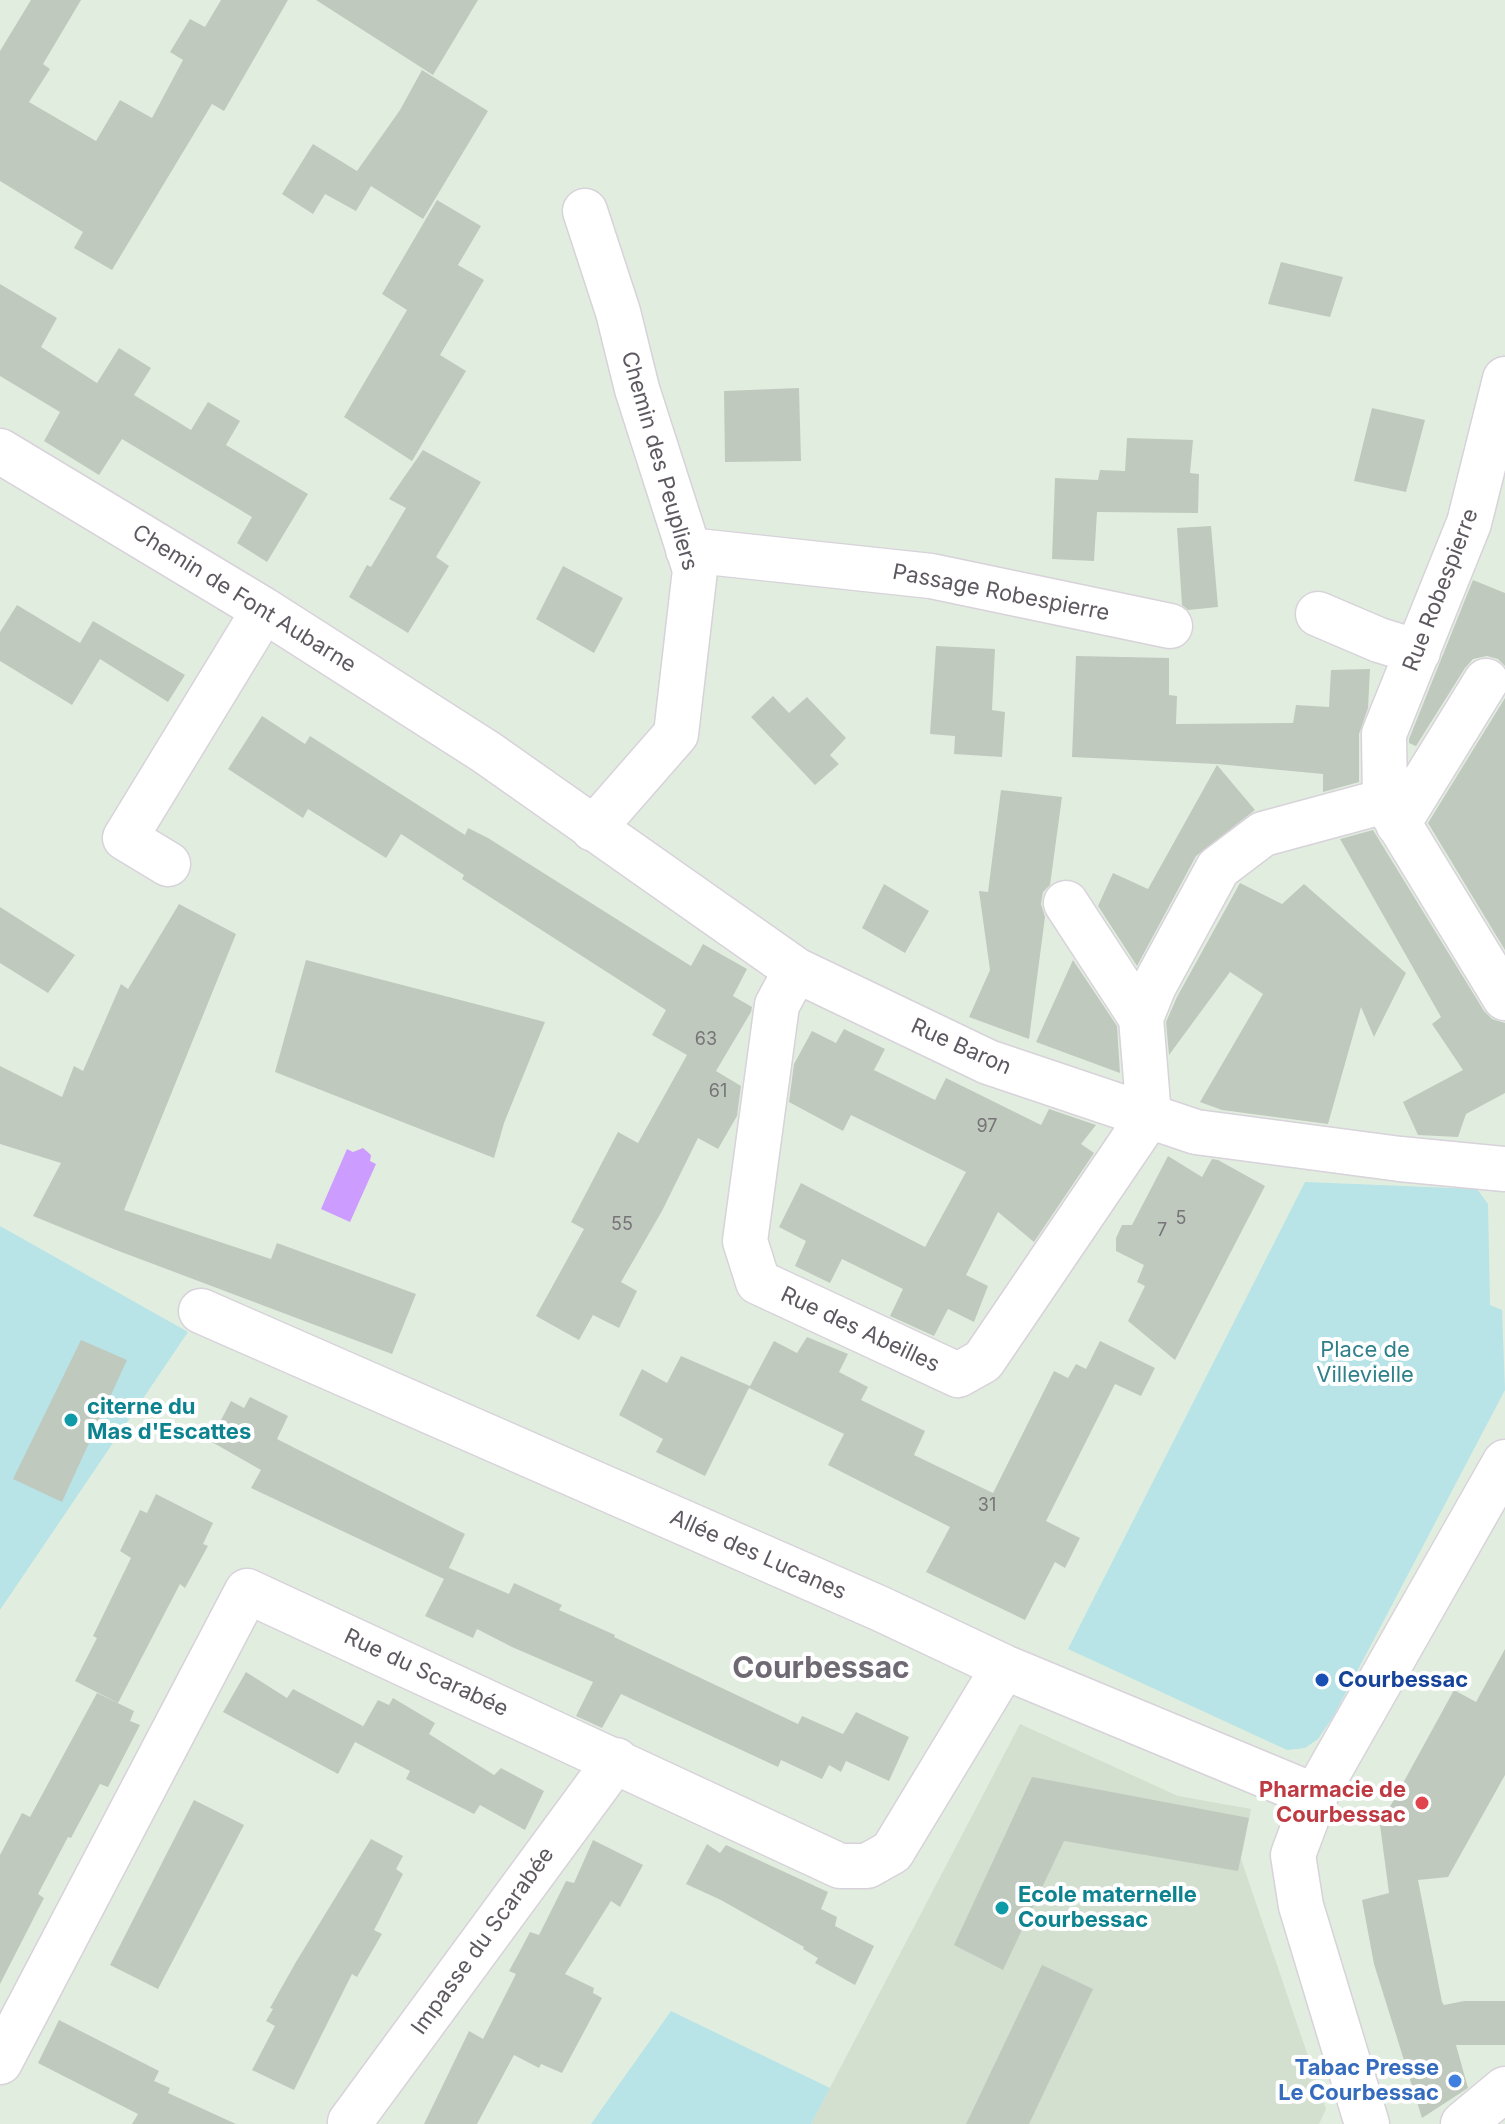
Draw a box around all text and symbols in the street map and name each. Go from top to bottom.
street label: Chemin des Peupliers [615,349,703,573]
street label: Rue Robespierre [1398,505,1484,675]
street label: Chemin de Font Aubarne [127,519,361,679]
street label: Passage Robespierre [890,559,1112,627]
street label: Rue Baron [907,1013,1015,1081]
house number: 63 [695,1029,717,1051]
house number: 61 [709,1081,727,1103]
house number: 97 [977,1116,997,1138]
house number: 5 [1176,1208,1186,1230]
house number: 55 [611,1214,633,1236]
house number: 7 [1157,1220,1167,1242]
street label: Rue des Abeilles [776,1282,944,1378]
park label: Place de Villevielle [1316,1337,1414,1388]
place label: citerne du Mas d'Escattes [87,1394,251,1446]
marker: citerne du Mas d'Escattes [62,1411,80,1429]
house number: 31 [978,1495,996,1517]
street label: Allée des Lucanes [666,1504,850,1606]
street label: Rue du Scarabée [340,1623,512,1723]
district label: Courbessac [732,1651,910,1687]
place label: Courbessac [1338,1667,1468,1693]
marker: Courbessac [1313,1671,1331,1689]
place label: Pharmacie de Courbessac [1259,1777,1406,1828]
marker: Pharmacie de Courbessac [1413,1794,1431,1812]
street label: Impasse du Scarabée [406,1842,560,2040]
place label: Ecole maternelle Courbessac [1018,1882,1197,1934]
marker: Ecole maternelle Courbessac [993,1899,1011,1917]
place label: Tabac Presse Le Courbessac [1278,2055,1439,2106]
marker: Tabac Presse Le Courbessac [1446,2072,1464,2090]

